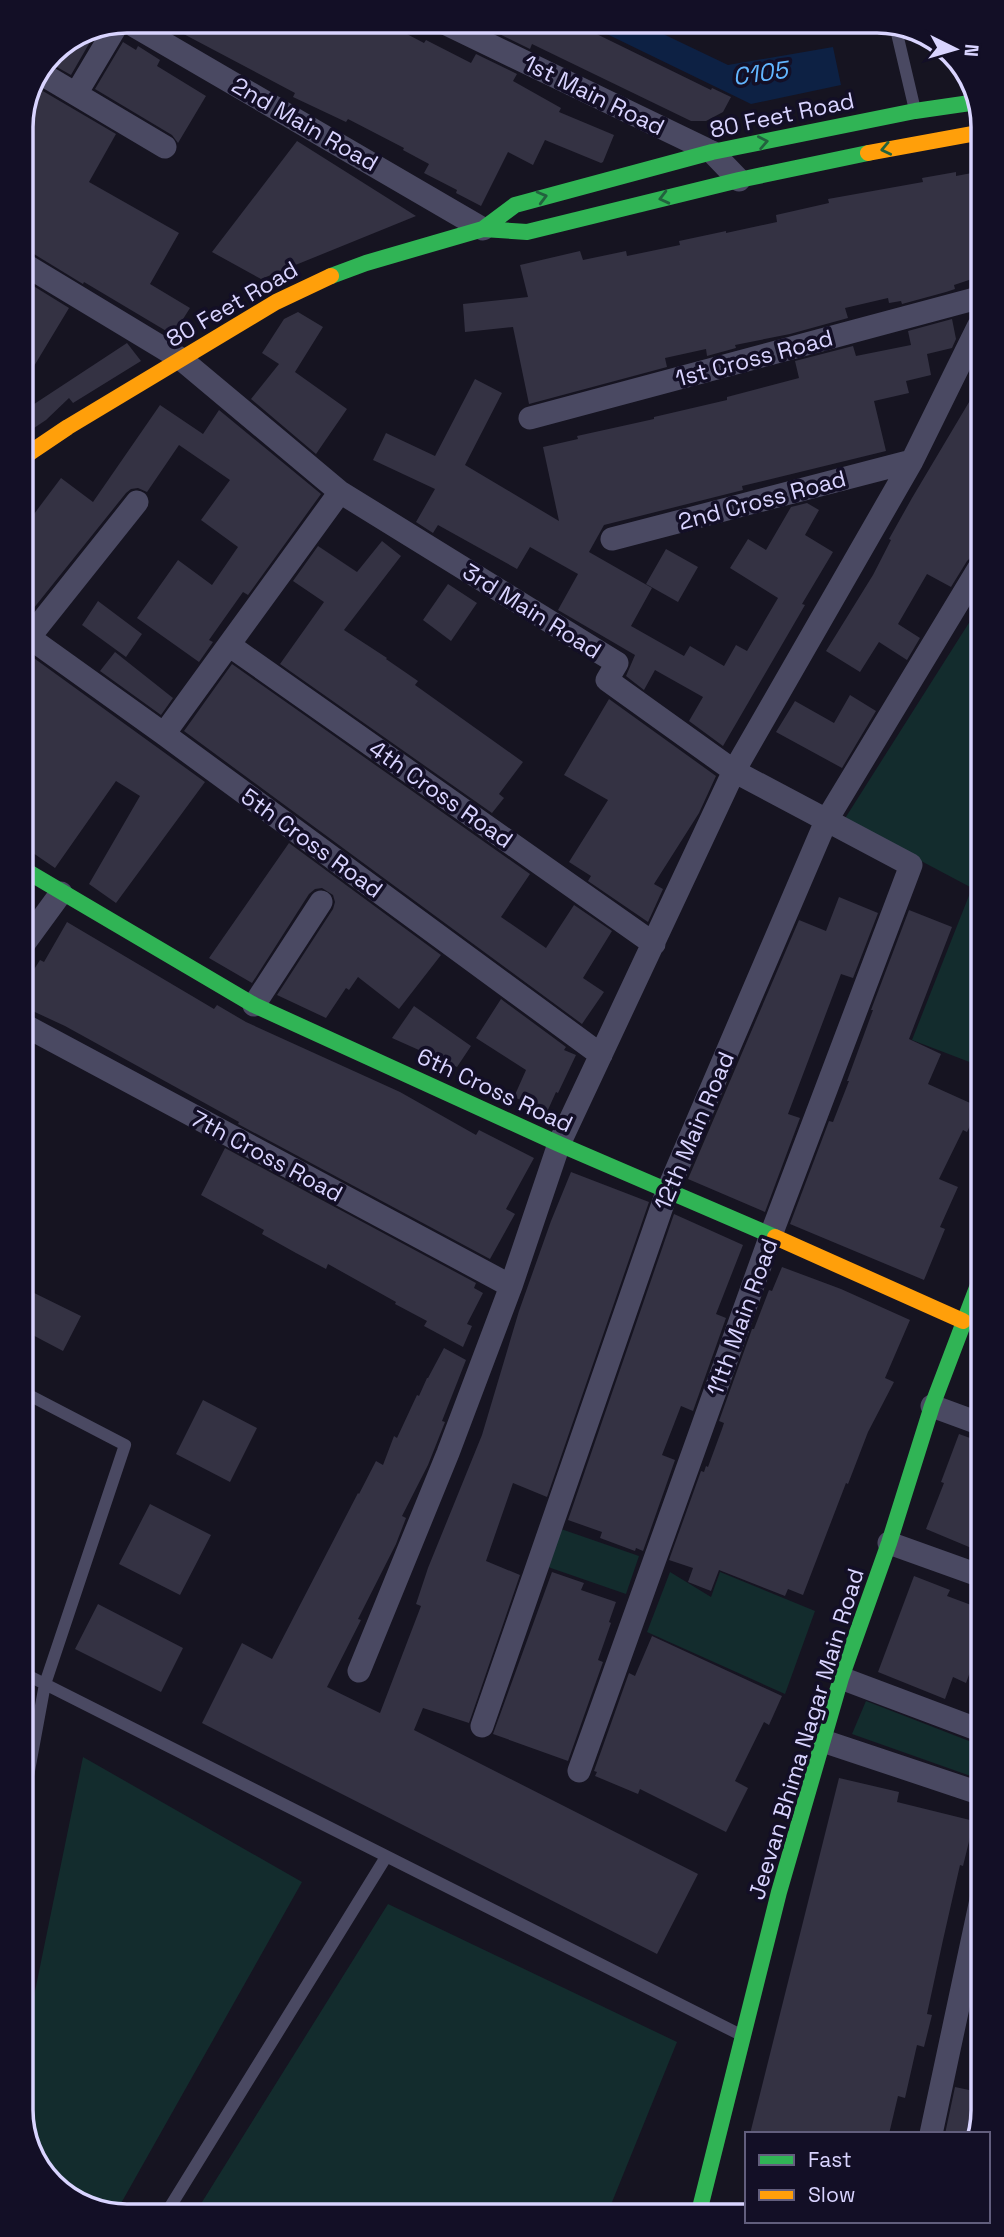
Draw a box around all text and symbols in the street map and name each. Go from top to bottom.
north arrow [920,14,990,84]
text: N [958,43,984,58]
street label: 1st Main Road [519,48,669,142]
water label: C105 [731,53,792,92]
street label: 2nd Main Road [227,70,383,178]
street label: 80 Feet Road [707,85,857,145]
one-way arrow [757,135,769,150]
one-way arrow [880,141,892,156]
one-way arrow [658,190,670,204]
one-way arrow [536,191,548,206]
street label: 80 Feet Road [161,254,303,354]
street label: 1st Cross Road [672,323,836,393]
street label: 2nd Cross Road [675,463,849,537]
street label: 3rd Main Road [457,556,607,666]
street label: 4th Cross Road [363,733,519,855]
street label: 5th Cross Road [235,781,389,905]
street label: 6th Cross Road [412,1041,578,1139]
street label: 12th Main Road [647,1047,741,1215]
street label: 7th Cross Road [186,1103,348,1209]
street label: 11th Main Road [700,1234,784,1400]
street label: Jeevan Bhima Nagar Main Road [741,1565,871,1903]
legend [745,2132,990,2223]
text: Fast [808,2146,852,2173]
text: Slow [808,2181,856,2208]

